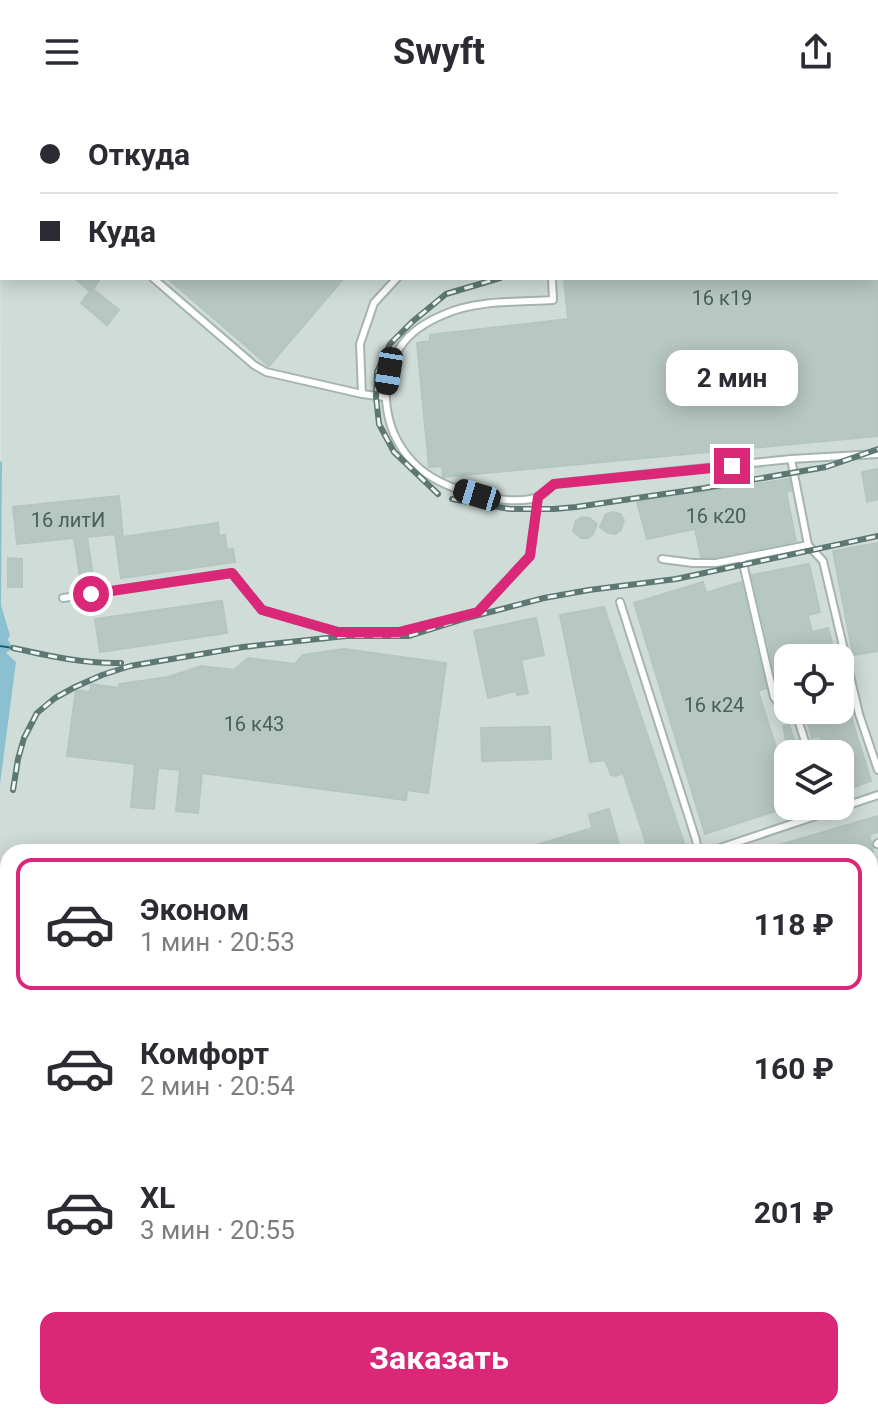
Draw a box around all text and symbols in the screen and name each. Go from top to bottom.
icon: menu [40,30,84,74]
icon: share [794,30,838,74]
text: Swyft [393,31,485,73]
text: Откуда [88,137,190,172]
text: Куда [88,214,156,249]
house number: 16 к19 [692,286,752,310]
car [373,345,405,397]
callout: 2 мин [666,350,798,406]
text: 2 мин [697,363,767,393]
route end [714,448,750,484]
car [451,477,503,513]
house number: 16 к20 [686,504,746,528]
house number: 16 литИ [31,508,105,532]
route start [73,576,109,612]
map controls [774,644,854,820]
button: locate [774,644,854,724]
house number: 16 к24 [684,693,744,717]
house number: 16 к43 [224,712,284,736]
button: layers [774,740,854,820]
icon: car [44,888,116,960]
text: Эконом [140,892,249,927]
text: 118 ₽ [754,907,834,942]
text: 1 мин · 20:53 [140,927,295,957]
icon: car [44,1032,116,1104]
text: Комфорт [140,1036,269,1071]
text: 160 ₽ [754,1051,834,1086]
text: 2 мин · 20:54 [140,1071,295,1101]
icon: car [44,1176,116,1248]
text: XL [140,1180,175,1215]
text: 201 ₽ [754,1195,834,1230]
text: 3 мин · 20:55 [140,1215,295,1245]
button: Заказать [40,1312,838,1404]

